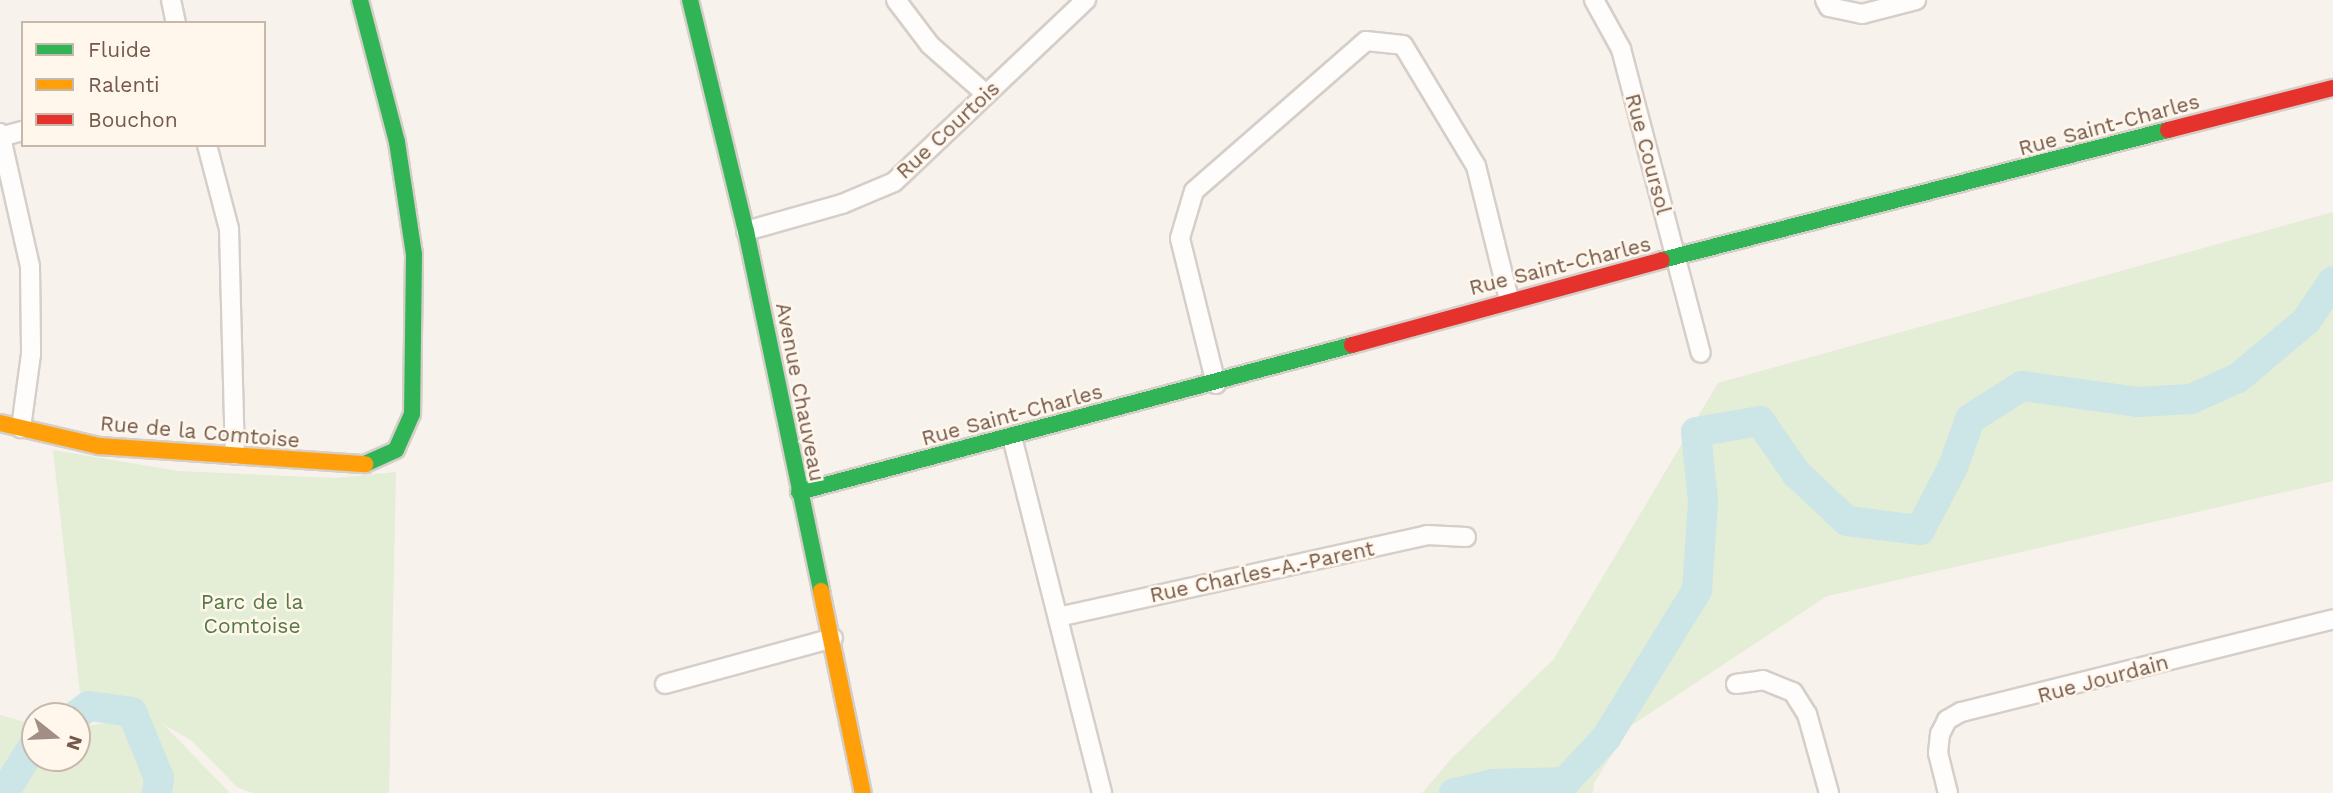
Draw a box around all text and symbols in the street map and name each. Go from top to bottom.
legend [21,21,266,147]
text: Fluide [88,37,151,62]
text: Ralenti [88,72,160,97]
street label: Rue Courtois [891,76,1005,184]
street label: Rue Saint-Charles [2016,89,2202,161]
street label: Rue Coursol [1620,91,1676,217]
text: Bouchon [88,107,178,132]
street label: Rue Saint-Charles [1467,231,1653,301]
street label: Avenue Chauveau [770,300,830,484]
street label: Rue Saint-Charles [919,379,1105,451]
street label: Rue de la Comtoise [99,411,301,453]
street label: Rue Charles-A.-Parent [1147,536,1377,608]
park label: Parc de la Comtoise [201,589,303,639]
street label: Rue Jourdain [2034,649,2172,709]
north arrow [21,702,91,772]
text: N [61,733,88,753]

